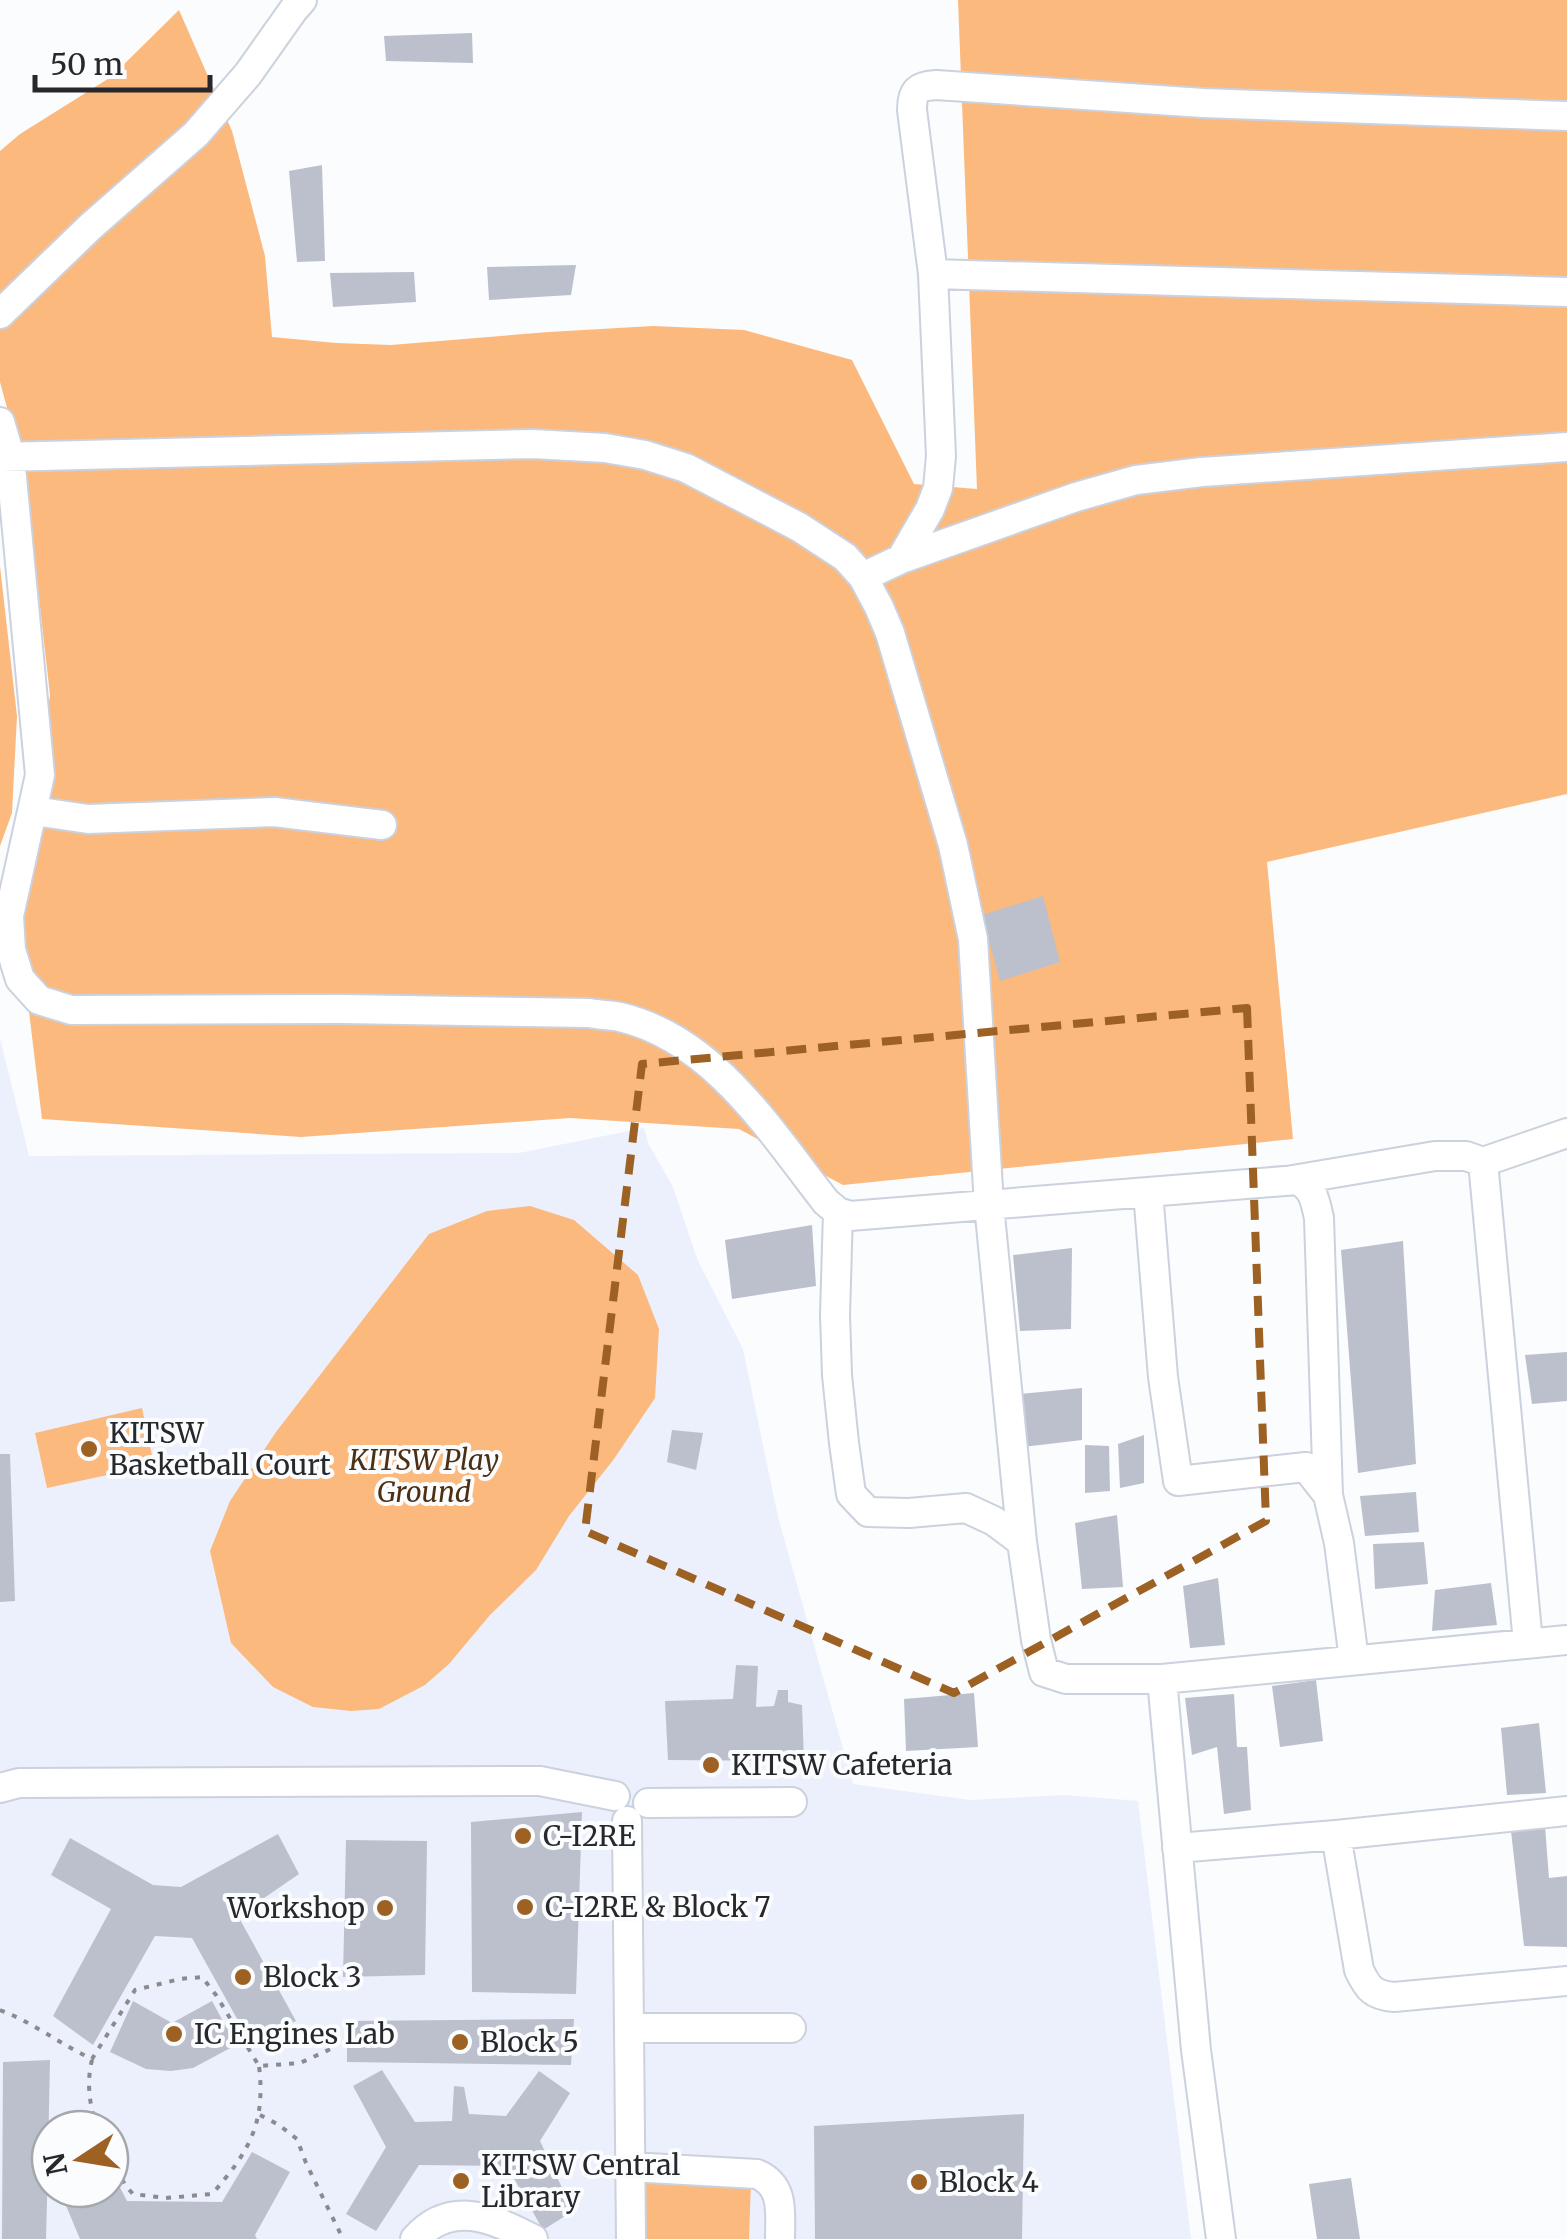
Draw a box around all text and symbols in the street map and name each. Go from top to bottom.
scale bar [35,30,210,92]
text: 50 m [50,45,123,83]
place label: KITSW Basketball Court [109,1415,331,1483]
marker: KITSW Basketball Court [78,1438,100,1460]
park label: KITSW Play Ground [348,1442,499,1510]
place label: KITSW Cafeteria [731,1747,953,1783]
marker: KITSW Cafeteria [700,1754,722,1776]
place label: C-I2RE [543,1818,636,1854]
marker: C-I2RE [512,1825,534,1847]
place label: C-I2RE & Block 7 [545,1889,771,1925]
place label: Workshop [226,1890,365,1926]
marker: C-I2RE & Block 7 [514,1896,536,1918]
marker: Workshop [374,1897,396,1919]
place label: Block 3 [263,1959,362,1995]
marker: Block 3 [232,1966,254,1988]
place label: IC Engines Lab [194,2016,395,2052]
marker: IC Engines Lab [163,2023,185,2045]
place label: Block 5 [480,2024,579,2060]
marker: Block 5 [449,2031,471,2053]
north arrow [30,2109,130,2209]
place label: KITSW Central Library [481,2147,681,2215]
text: N [36,2150,75,2179]
place label: Block 4 [939,2164,1039,2200]
marker: KITSW Central Library [450,2170,472,2192]
marker: Block 4 [908,2171,930,2193]

